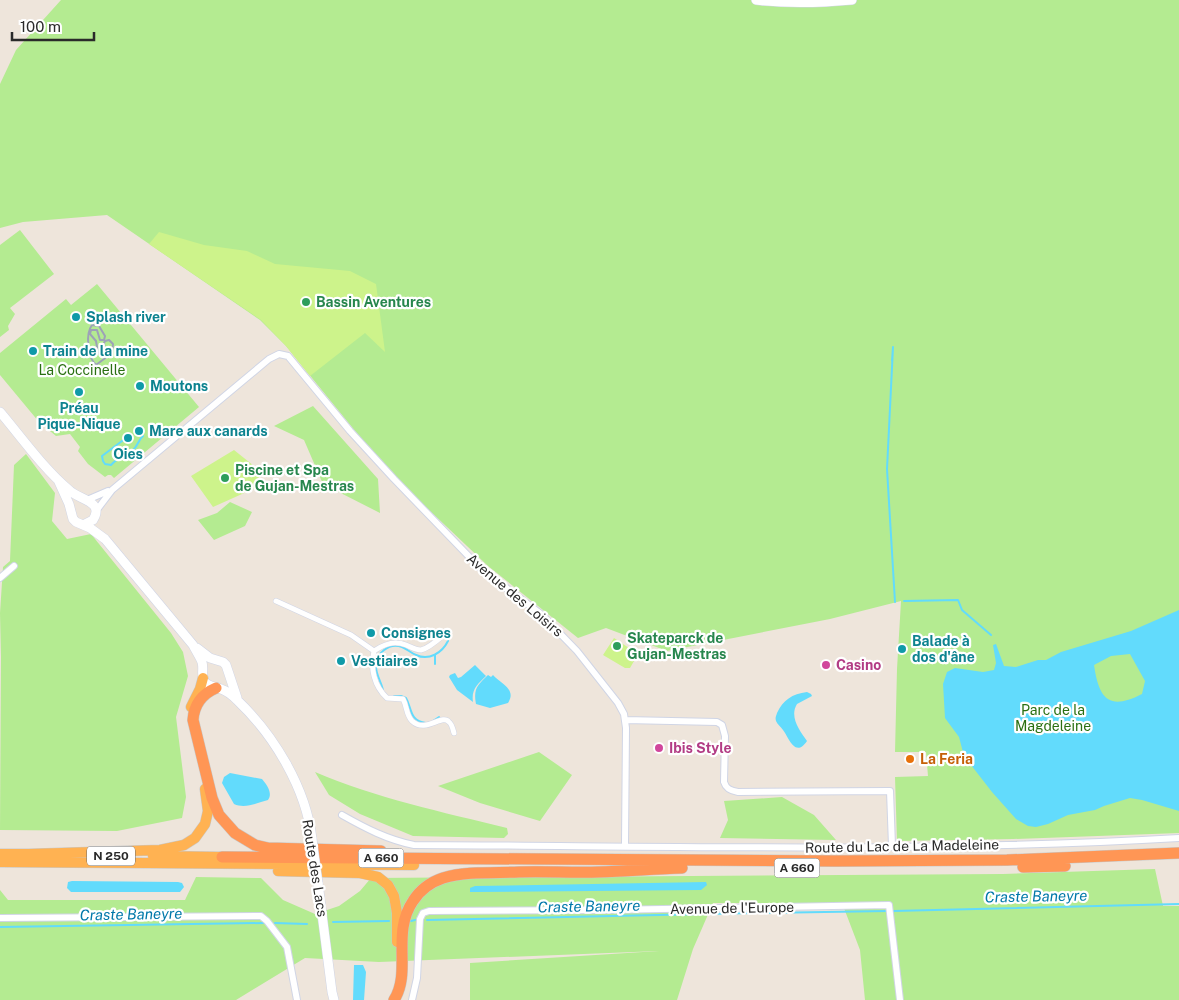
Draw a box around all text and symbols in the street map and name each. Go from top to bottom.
scale bar [12,10,95,42]
text: 100 m [20,18,61,35]
place label: Bassin Aventures [316,294,431,310]
marker: Bassin Aventures [300,296,312,308]
place label: Splash river [86,309,166,325]
marker: Splash river [70,311,82,323]
place label: Train de la mine [43,343,148,359]
marker: Train de la mine [27,345,39,357]
park label: La Coccinelle [38,362,126,378]
place label: Moutons [150,378,208,394]
marker: Moutons [134,380,146,392]
marker: Préau Pique-Nique [73,386,85,398]
place label: Préau Pique-Nique [38,400,121,432]
place label: Mare aux canards [149,423,268,439]
marker: Mare aux canards [133,425,145,437]
marker: Oies [122,432,134,444]
place label: Oies [113,446,143,462]
place label: Piscine et Spa de Gujan-Mestras [235,462,354,494]
marker: Piscine et Spa de Gujan-Mestras [219,472,231,484]
street label: Avenue des Loisirs [464,550,566,640]
place label: Consignes [381,625,451,641]
marker: Consignes [365,627,377,639]
place label: Skateparck de Gujan-Mestras [627,630,726,662]
place label: Balade à dos d'âne [912,633,975,665]
marker: Skateparck de Gujan-Mestras [611,640,623,652]
marker: Balade à dos d'âne [896,643,908,655]
place label: Vestiaires [351,653,418,669]
marker: Vestiaires [335,655,347,667]
place label: Casino [836,657,881,673]
marker: Casino [820,659,832,671]
park label: Parc de la Magdeleine [1015,702,1091,734]
place label: Ibis Style [669,740,731,756]
marker: Ibis Style [653,742,665,754]
place label: La Feria [920,751,973,767]
marker: La Feria [904,753,916,765]
street label: Route des Lacs [299,818,331,918]
street label: Route du Lac de La Madeleine [805,836,999,856]
road number: N 250 [87,846,135,866]
road number: A 660 [358,848,404,868]
road number: A 660 [774,858,820,878]
water label: Craste Baneyre [984,887,1088,905]
water label: Craste Baneyre [537,897,641,915]
street label: Avenue de l'Europe [670,899,794,917]
water label: Craste Baneyre [79,905,183,923]

